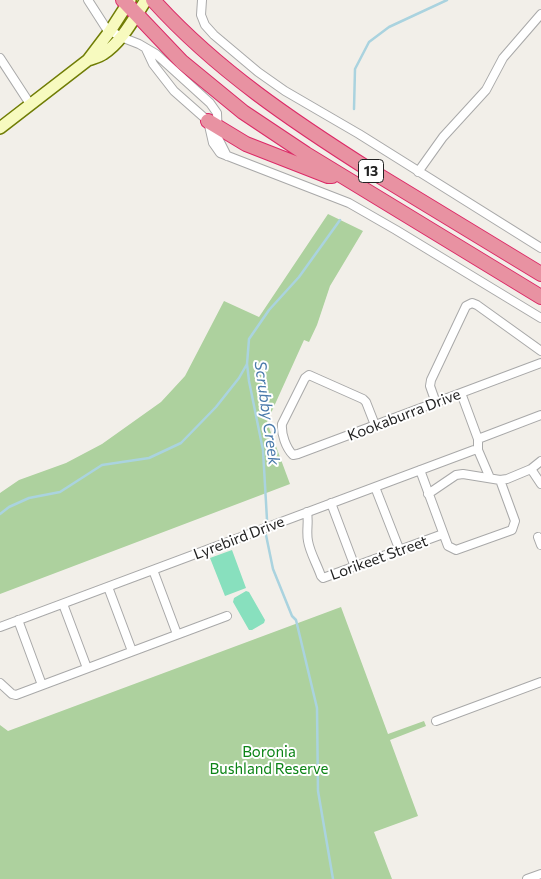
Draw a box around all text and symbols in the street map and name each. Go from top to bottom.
road number: 13 [358,160,384,182]
water label: Scrubby Creek [250,360,284,466]
street label: Kookaburra Drive [345,385,463,445]
street label: Lyrebird Drive [191,512,287,564]
street label: Lorikeet Street [328,532,430,584]
park label: Boronia Bushland Reserve [210,743,328,778]

